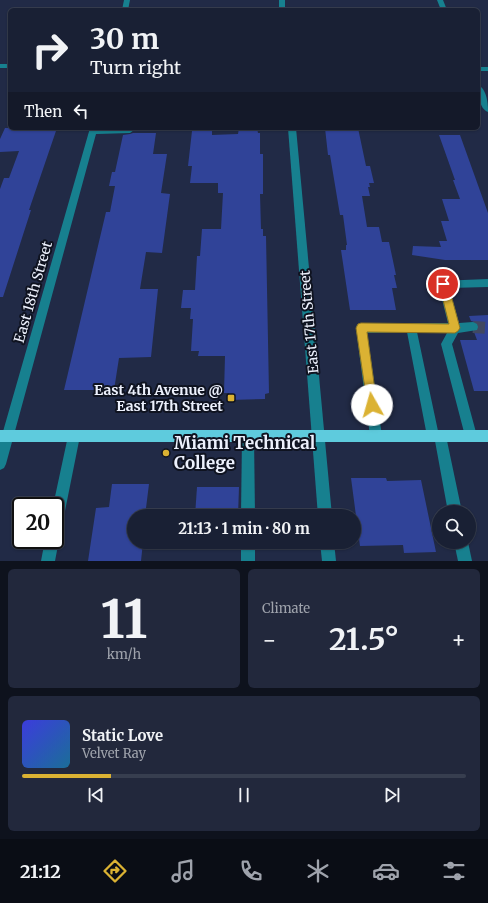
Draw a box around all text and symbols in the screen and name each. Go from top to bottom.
text: 30 m [90,21,159,57]
icon: right [24,24,76,76]
text: Turn right [90,56,181,79]
icon: left [70,100,92,122]
text: Then [24,102,62,121]
street label: East 18th Street [10,239,56,345]
pin [426,267,460,301]
street label: East 17th Street [295,269,322,375]
icon: arrive [432,273,454,295]
place label: East 4th Avenue @ East 17th Street [94,381,223,415]
position arrow [351,384,393,426]
marker: East 4th Avenue @ East 17th Street [226,393,236,403]
place label: Miami Technical College [174,432,316,474]
marker: Miami Technical College [161,448,171,458]
speed limit sign: 20 [12,497,64,549]
map controls [432,505,476,549]
button: search [432,505,476,549]
text: 21:13 · 1 min · 80 m [178,519,310,538]
text: 11 [101,587,147,652]
text: Climate [262,600,310,617]
text: 21.5° [329,620,399,658]
text: − [262,626,277,654]
text: + [451,626,466,654]
text: km/h [107,646,141,663]
text: Static Love [82,726,163,745]
text: Velvet Ray [82,745,146,762]
icon: previous [85,784,107,806]
icon: pause [233,784,255,806]
icon: next [381,784,403,806]
icon: directions [101,857,129,885]
icon: music [169,857,197,885]
icon: phone [237,857,265,885]
icon: climate [304,857,332,885]
icon: car [372,857,400,885]
icon: filters [440,857,468,885]
text: 21:12 [20,860,61,883]

